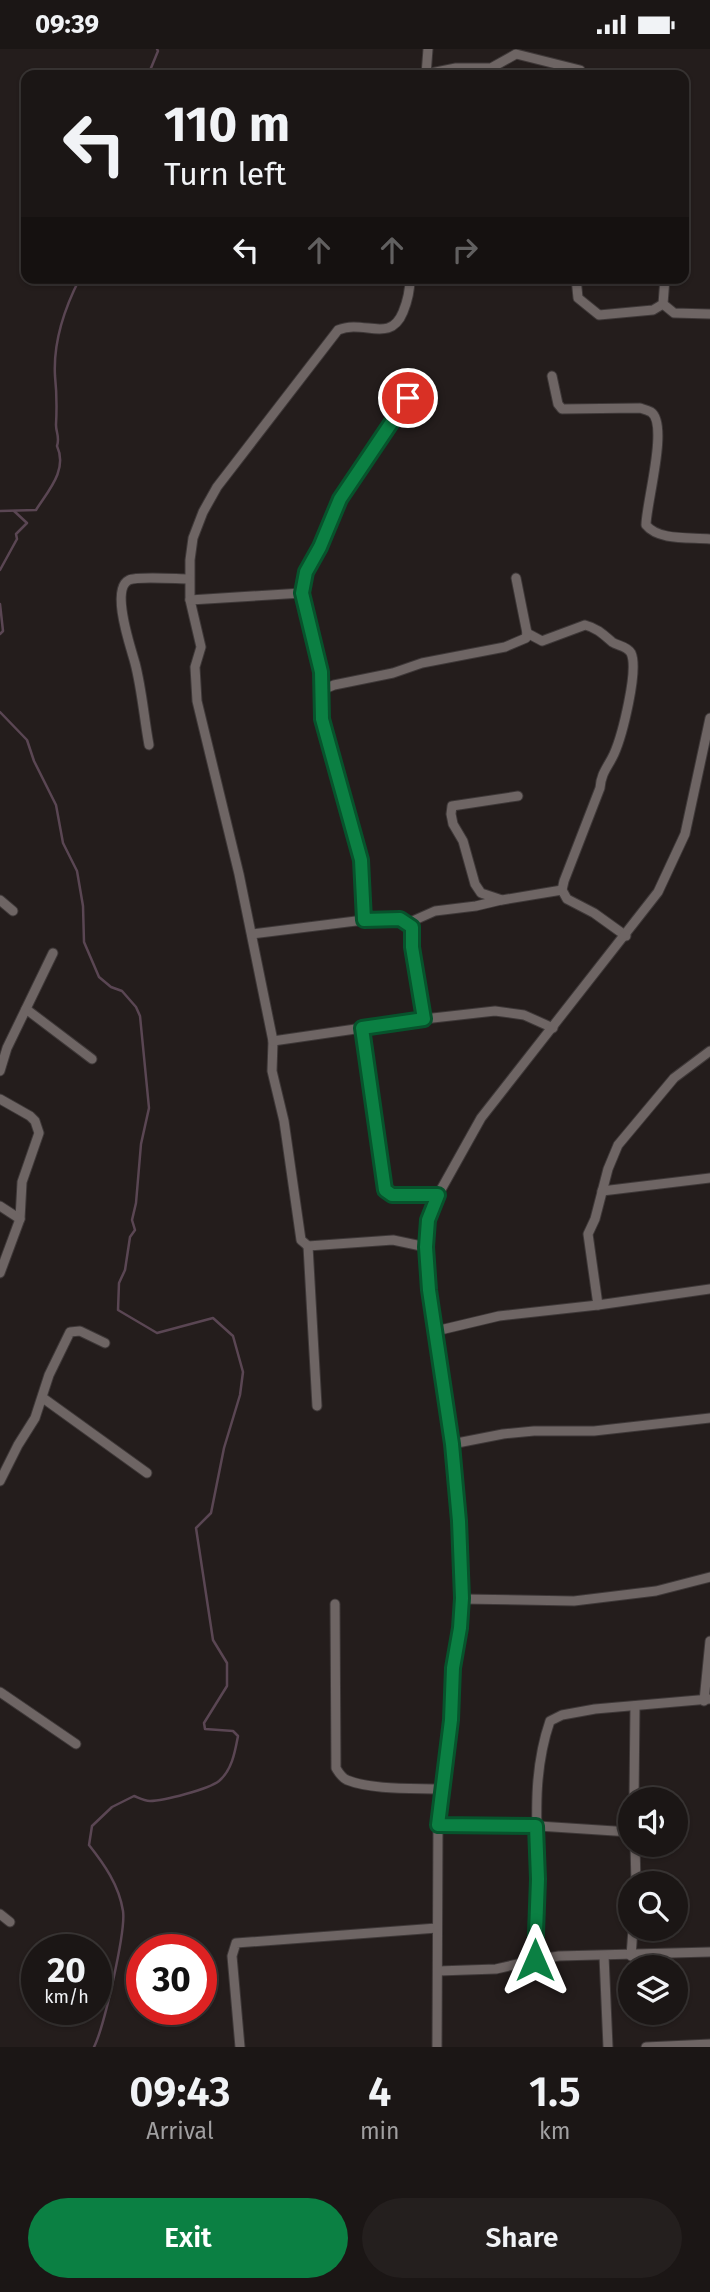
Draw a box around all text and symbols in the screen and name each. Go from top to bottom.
text: 09:39 [35,9,99,40]
text: 110 m [164,95,290,154]
icon: left [49,98,140,189]
text: Turn left [164,155,286,193]
icon: left [227,231,265,269]
icon: ahead [300,231,338,269]
icon: ahead [373,231,411,269]
icon: right [446,231,484,269]
pin [378,368,438,428]
icon: arrive [389,379,427,417]
map controls [618,1787,688,2025]
button: sound [618,1787,688,1857]
button: search [618,1871,688,1941]
position arrow [498,1923,572,1997]
speed limit sign: 30 [126,1934,217,2025]
text: 20 [47,1949,86,1991]
button: layers [618,1955,688,2025]
text: km/h [44,1986,89,2008]
text: 09:43 [129,2067,231,2117]
text: 4 [368,2067,391,2117]
text: 1.5 [529,2067,581,2117]
text: Arrival [146,2117,214,2145]
text: min [360,2117,400,2145]
text: km [539,2117,571,2145]
button: Exit [28,2198,348,2278]
button: Share [362,2198,682,2278]

